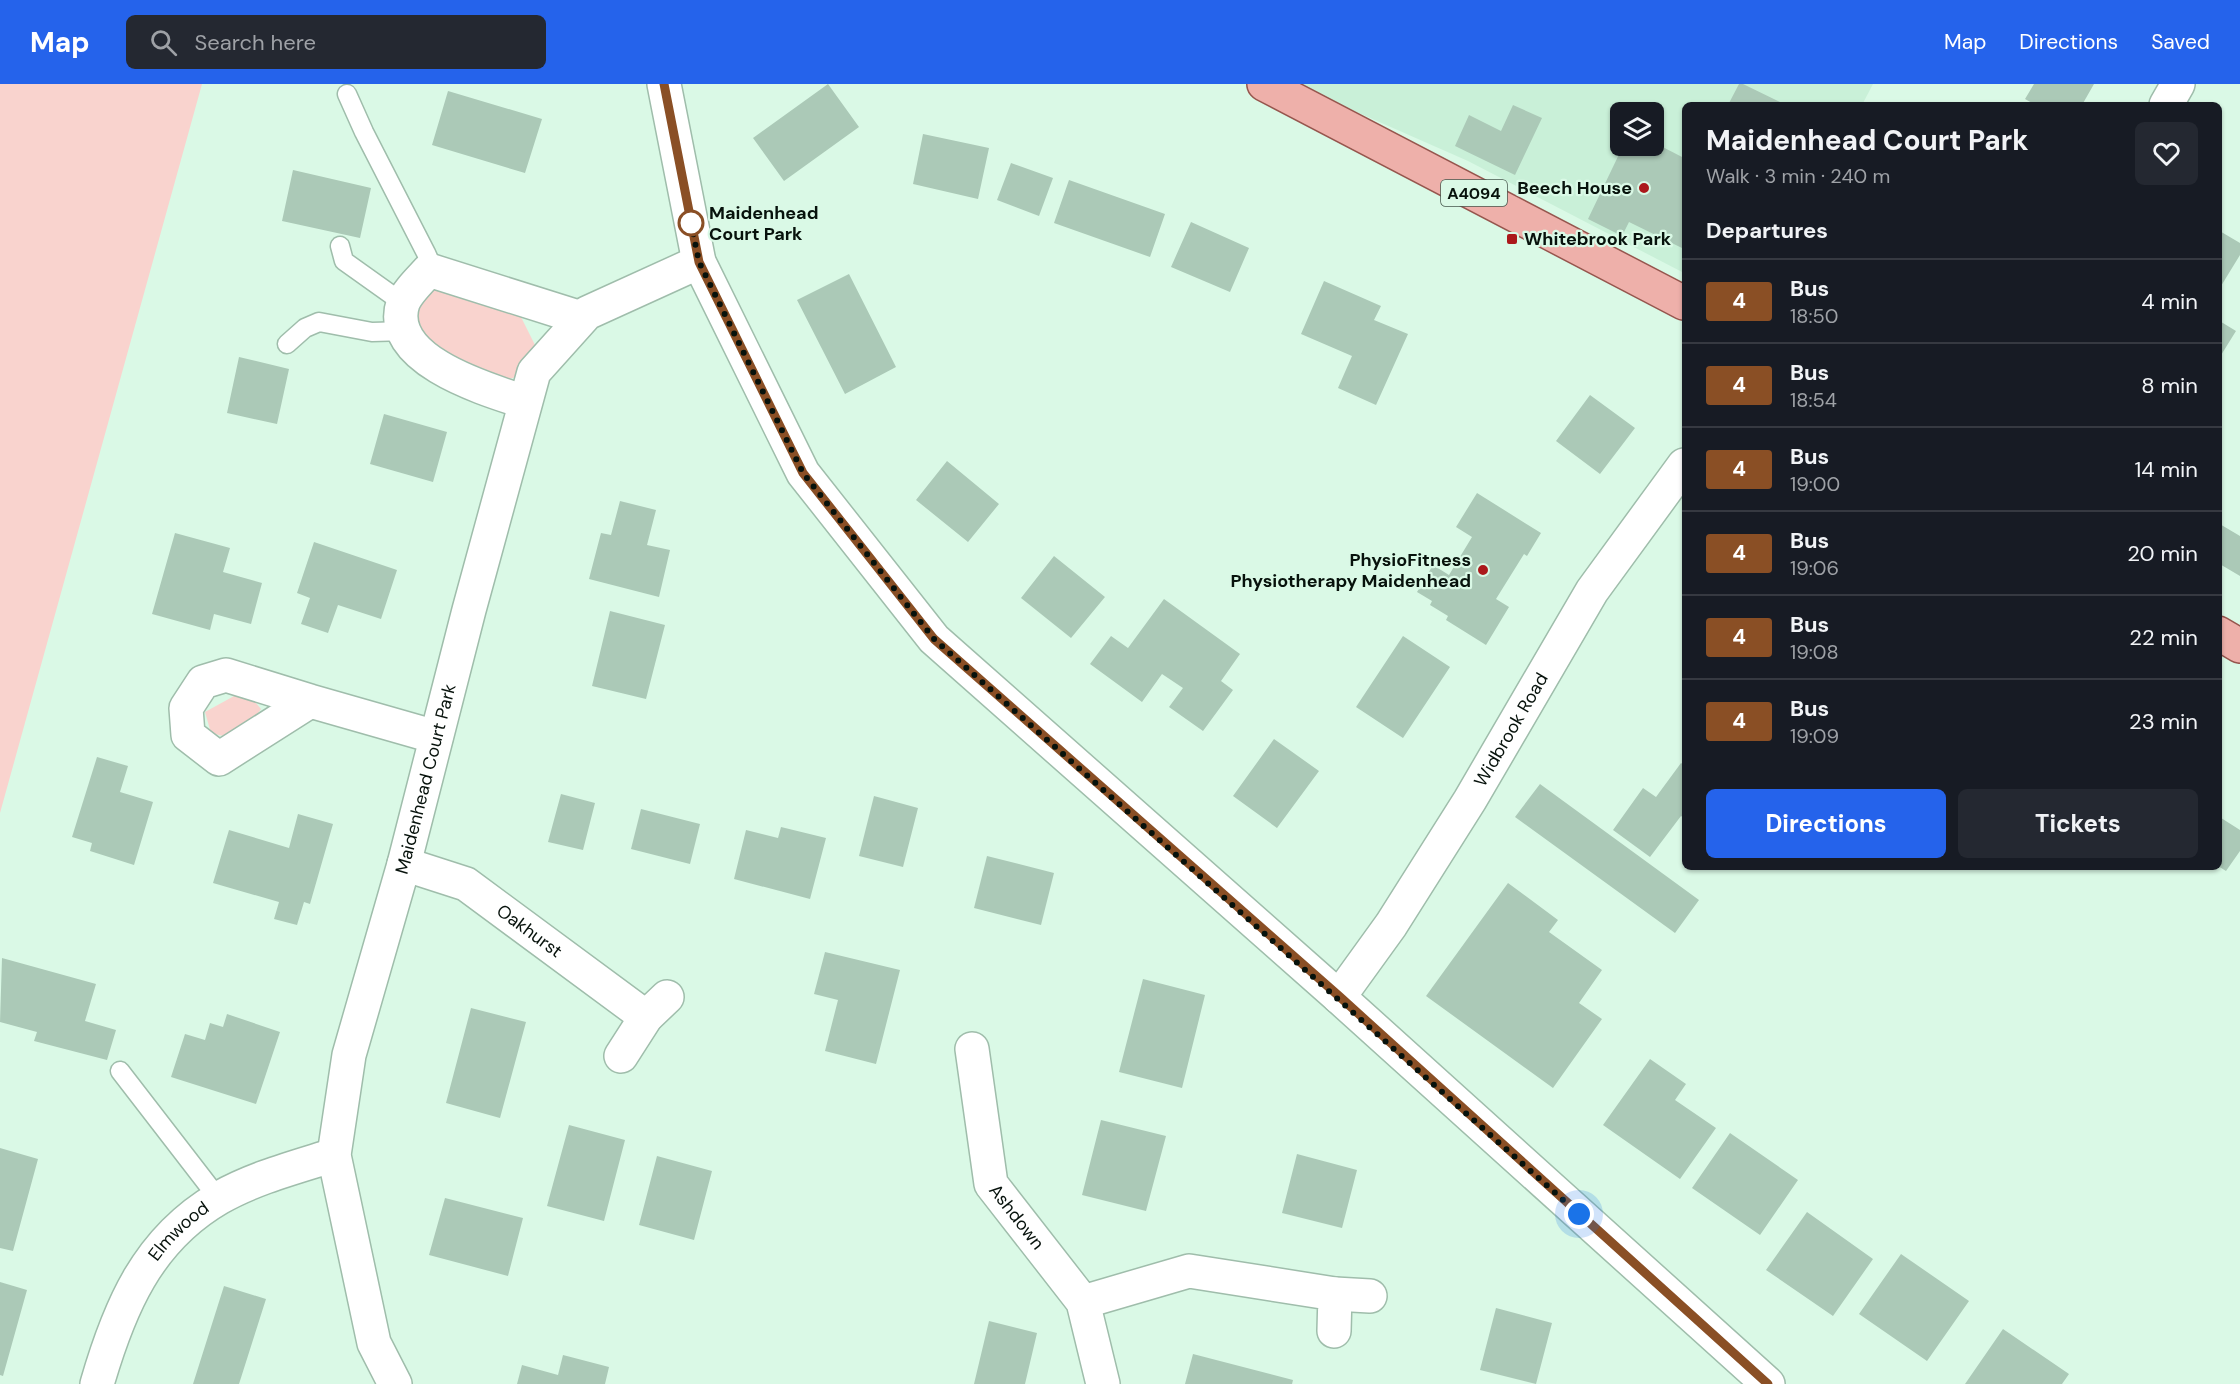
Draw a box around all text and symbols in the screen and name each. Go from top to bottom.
search box [126,15,546,69]
text: Map [30,24,90,61]
icon: search [147,26,180,59]
text: Search here [195,28,316,57]
text: Map [1944,28,1986,56]
text: Directions [2019,28,2118,56]
text: Saved [2151,28,2210,56]
map controls [1610,102,1664,156]
button: layers [1610,102,1664,156]
text: Maidenhead Court Park [1706,122,2028,159]
button: heart [2135,122,2198,185]
text: Walk · 3 min · 240 m [1706,163,1890,189]
place label: Beech House [1517,176,1632,200]
road number: A4094 [1441,180,1507,206]
marker: Beech House [1637,181,1651,195]
place label: Maidenhead Court Park [709,201,818,246]
marker: Maidenhead Court Park [678,210,704,236]
text: Departures [1706,216,1828,245]
place label: Whitebrook Park [1524,227,1672,251]
marker: Whitebrook Park [1505,232,1519,246]
text: Bus [1790,274,1829,303]
text: 4 [1732,287,1746,315]
text: 4 min [2141,287,2198,316]
text: 18:50 [1790,303,1838,329]
text: Bus [1790,358,1829,387]
text: 4 [1732,371,1746,399]
text: 8 min [2141,371,2198,400]
text: 18:54 [1790,387,1837,413]
text: Bus [1790,442,1829,471]
text: 4 [1732,455,1746,483]
text: 14 min [2134,455,2198,484]
text: 19:00 [1790,471,1840,497]
text: Bus [1790,526,1829,555]
text: 4 [1732,539,1746,567]
text: 20 min [2127,539,2198,568]
place label: PhysioFitness Physiotherapy Maidenhead [1230,548,1471,593]
text: 19:06 [1790,555,1839,581]
marker: PhysioFitness Physiotherapy Maidenhead [1476,563,1490,577]
text: Bus [1790,610,1829,639]
text: 4 [1732,623,1746,651]
text: 22 min [2129,623,2198,652]
text: 19:08 [1790,639,1839,665]
street label: Widbrook Road [1468,669,1554,791]
street label: Maidenhead Court Park [390,681,462,877]
text: Bus [1790,694,1829,723]
text: 4 [1732,707,1746,735]
text: 23 min [2129,707,2198,736]
text: 19:09 [1790,723,1839,749]
button: Directions [1706,789,1946,858]
button: Tickets [1958,789,2198,858]
street label: Oakhurst [492,899,567,963]
street label: Ashdown [983,1179,1050,1255]
street label: Elmwood [143,1196,214,1266]
your location [1564,1199,1594,1229]

